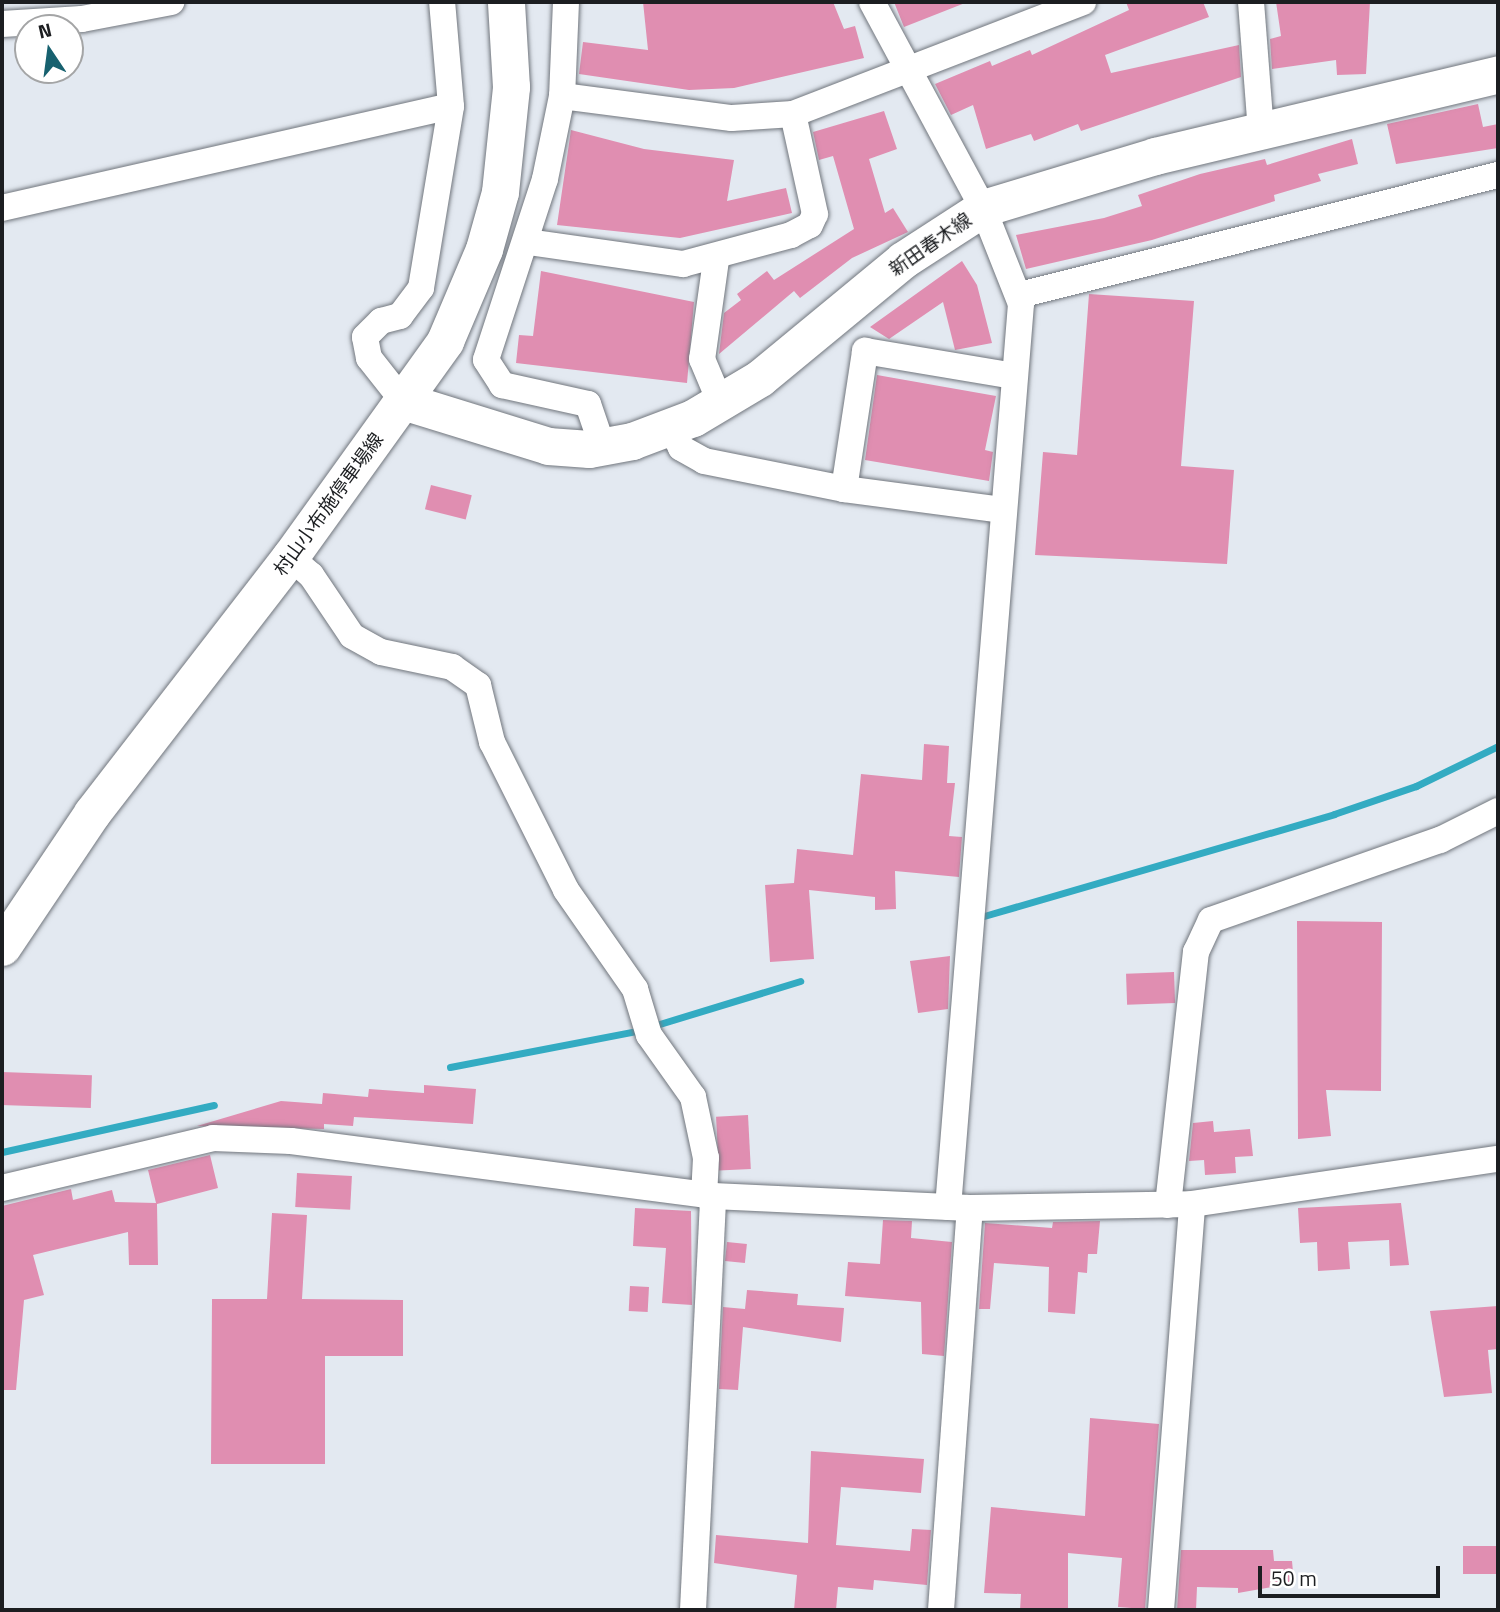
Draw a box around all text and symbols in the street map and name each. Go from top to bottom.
north arrow [14,14,84,84]
text: N [35,14,54,46]
street label: 新田春木線 [885,207,975,281]
street label: 村山小布施停車場線 [269,428,387,580]
scale bar [1262,1552,1444,1596]
text: 50 m [1271,1562,1317,1594]

